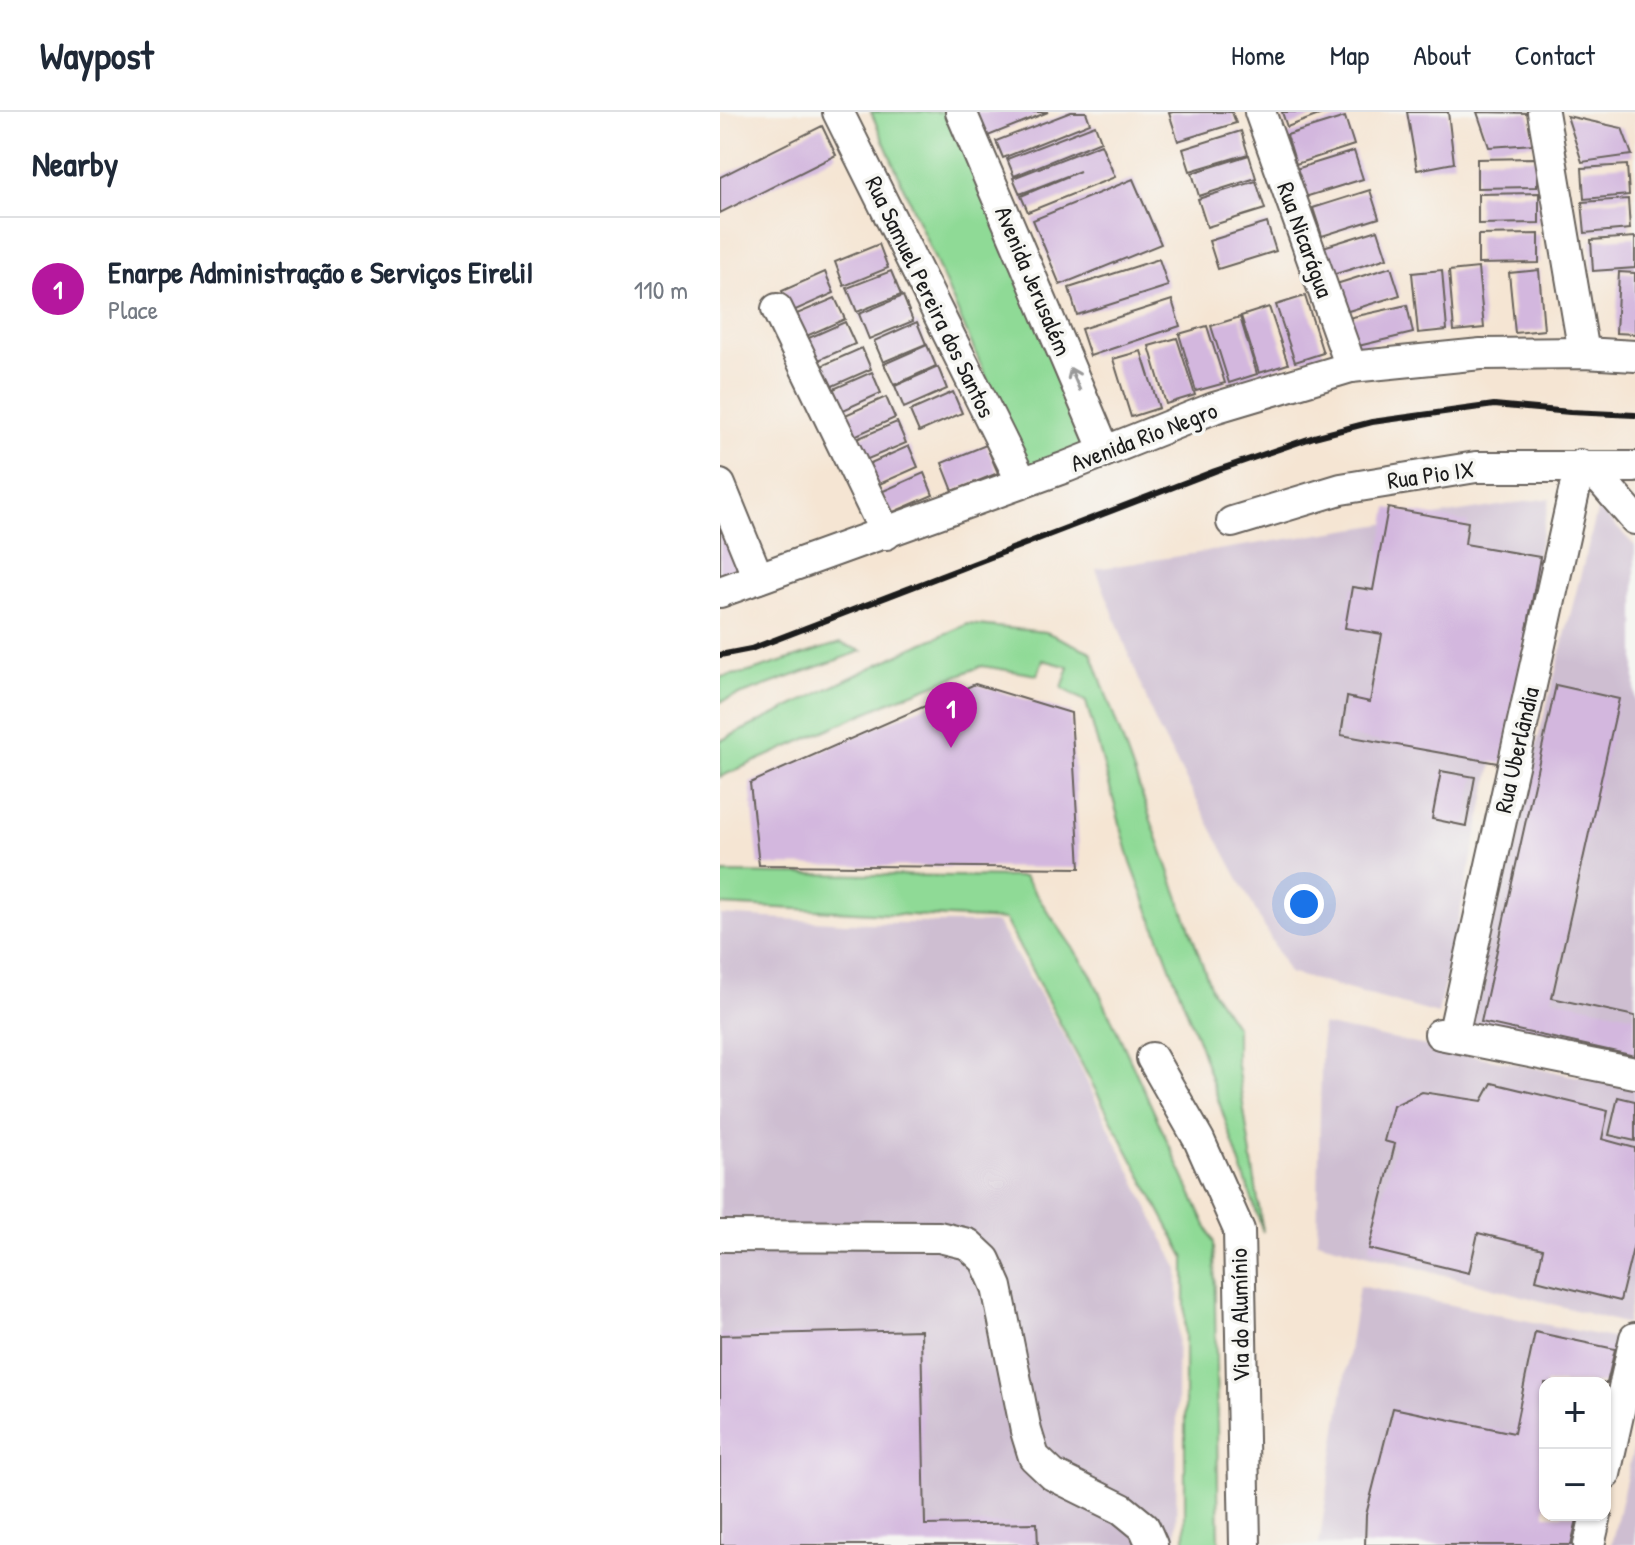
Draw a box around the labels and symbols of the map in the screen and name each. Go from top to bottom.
street label: Rua Samuel Pereira dos Santos [858,171,1003,423]
street label: Rua Nicarágua [1270,178,1342,302]
street label: Avenida Jerusalém [988,201,1080,360]
one-way arrow [1066,367,1081,392]
street label: Avenida Rio Negro [1066,393,1222,479]
street label: Rua Pio IX [1385,452,1476,496]
pin: 1 [925,682,977,748]
street label: Rua Uberlândia [1486,684,1546,816]
your location [1284,884,1324,924]
street label: Via do Alumínio [1222,1248,1256,1382]

